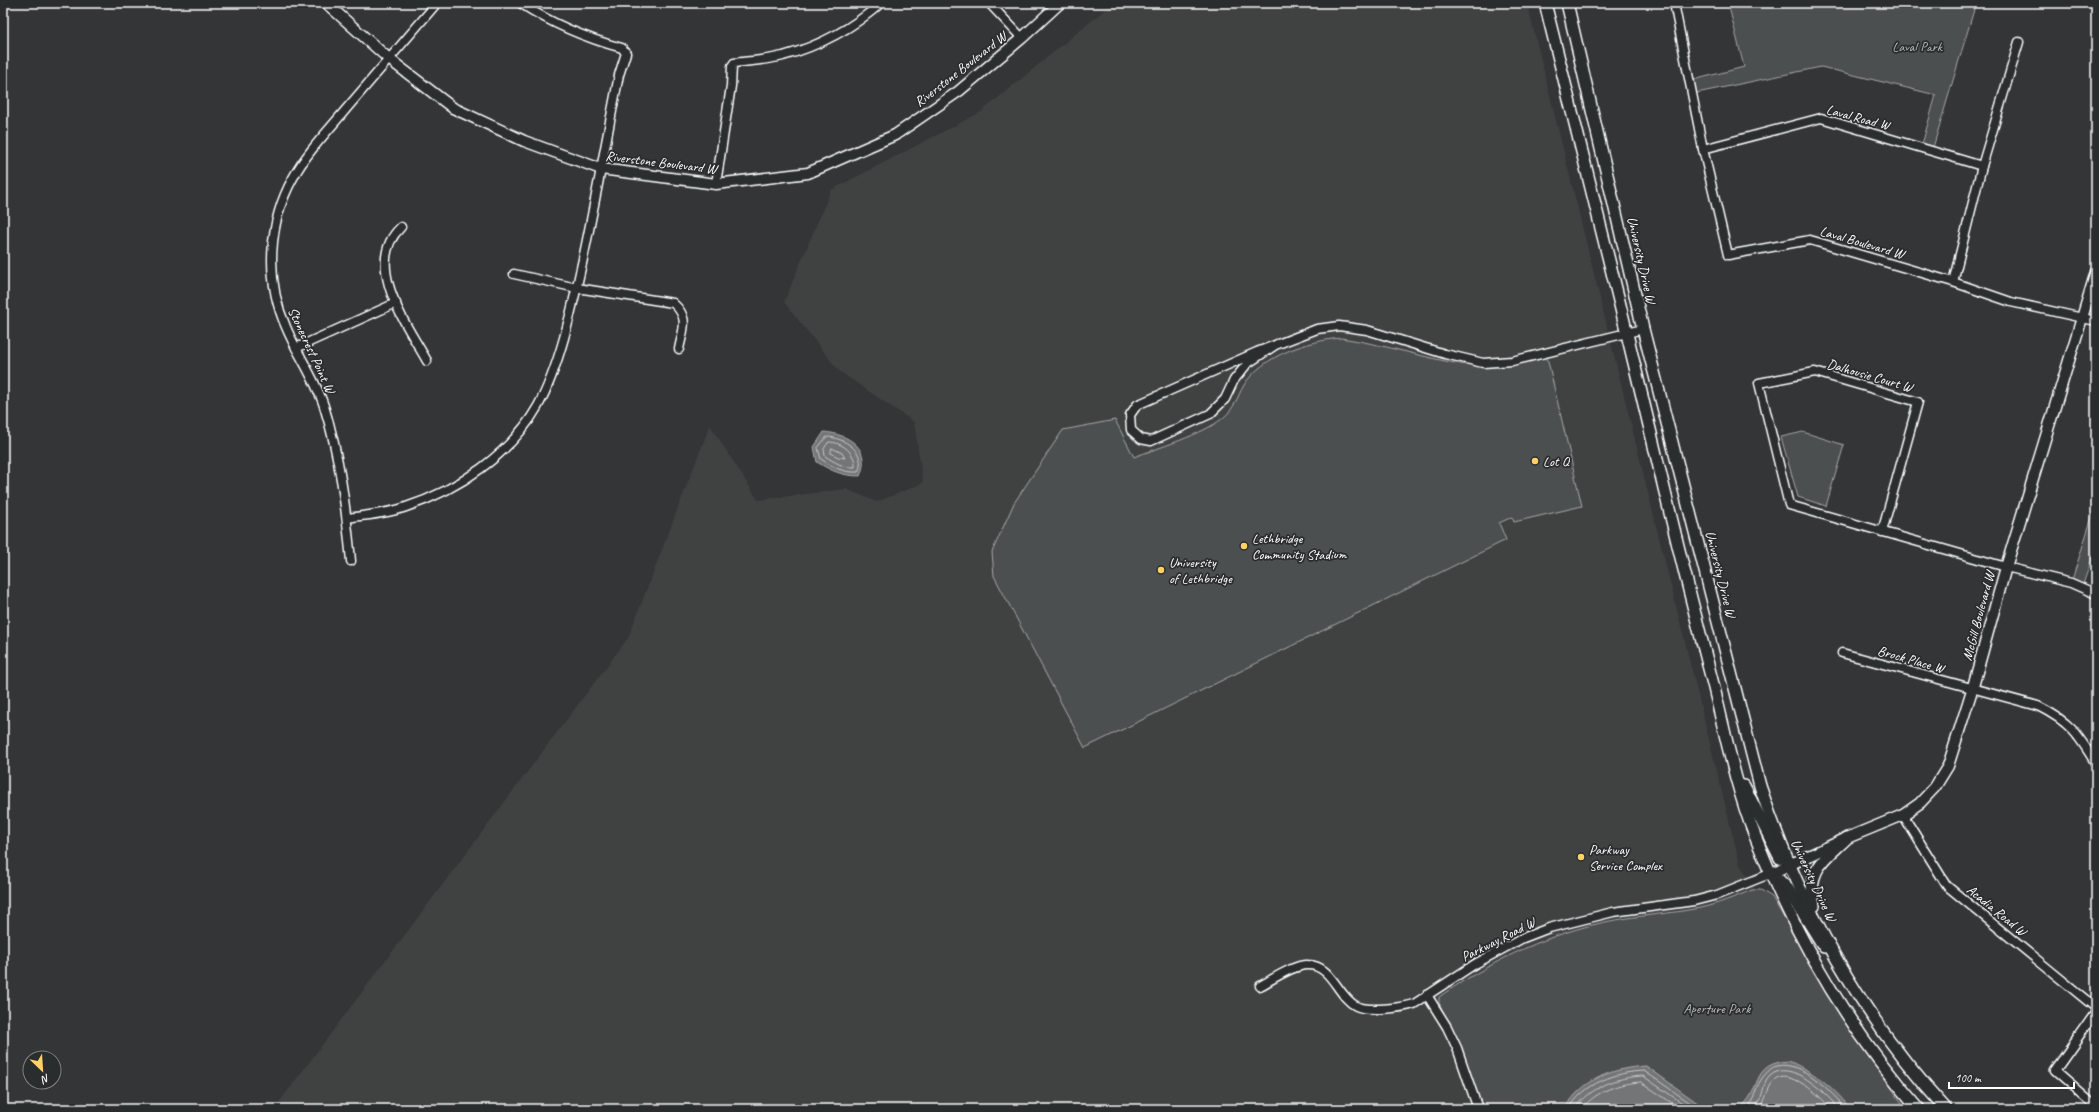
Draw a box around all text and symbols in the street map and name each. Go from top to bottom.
street label: Riverstone Boulevard W [911,27,1012,110]
park label: Laval Park [1892,38,1944,55]
street label: Laval Road W [1824,101,1893,135]
street label: Riverstone Boulevard W [604,147,720,178]
street label: University Drive W [1623,215,1660,307]
street label: Laval Boulevard W [1818,222,1909,263]
street label: Stonecrest Point W [284,304,340,398]
street label: Dalhousie Court W [1825,355,1916,396]
place label: Lot Q [1543,453,1571,470]
marker: Lot Q [1530,456,1540,466]
street label: University Drive W [1702,529,1740,621]
place label: Lethbridge Community Stadium [1252,530,1348,563]
marker: Lethbridge Community Stadium [1239,541,1249,551]
place label: University of Lethbridge [1169,554,1233,587]
marker: University of Lethbridge [1156,565,1166,575]
street label: McGill Boulevard W [1958,567,1999,662]
street label: Brock Place W [1876,642,1948,678]
street label: University Drive W [1787,836,1841,926]
place label: Parkway Service Complex [1589,841,1663,874]
marker: Parkway Service Complex [1576,852,1586,862]
street label: Acadia Road W [1963,881,2032,941]
street label: Parkway Road W [1458,913,1540,965]
park label: Aperture Park [1684,1000,1751,1017]
north arrow [22,1050,62,1090]
scale bar [1949,1064,2074,1090]
text: 100 m [1955,1070,1982,1086]
text: N [38,1071,52,1088]

